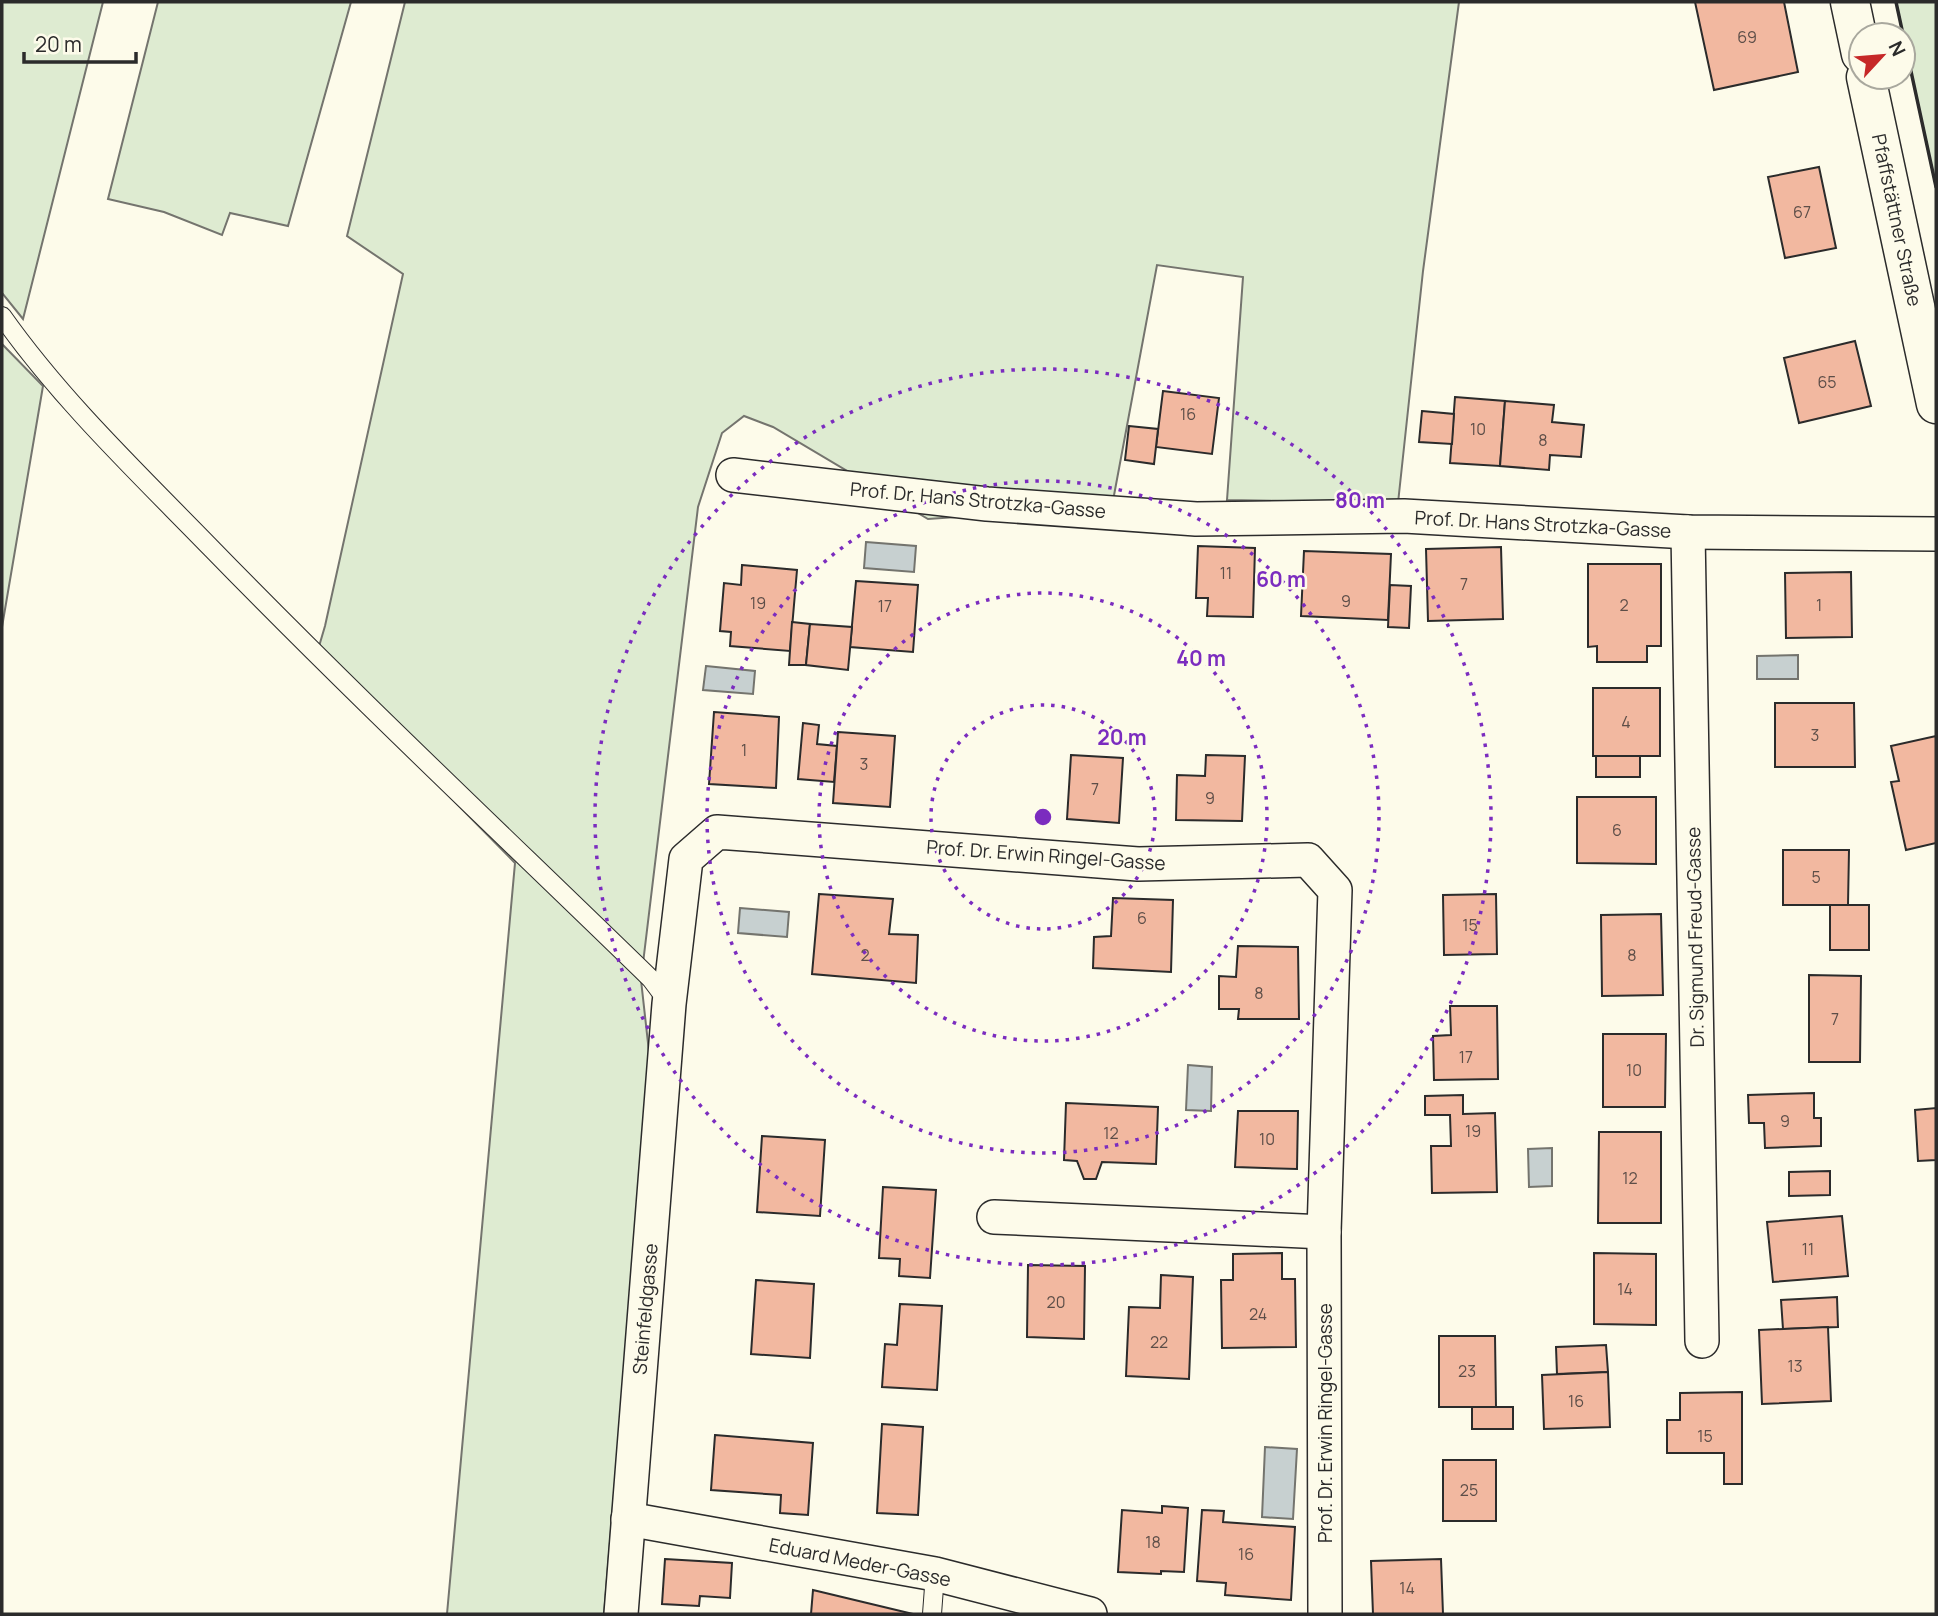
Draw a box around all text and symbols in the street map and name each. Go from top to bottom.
scale bar [24,21,136,65]
north arrow [1847,21,1917,91]
house number: 69 [1737,26,1757,48]
text: 20 m [35,30,82,58]
text: N [1883,37,1912,60]
street label: Pfaffstättner Straße [1866,131,1928,309]
house number: 67 [1793,201,1811,223]
house number: 65 [1817,371,1837,393]
house number: 16 [1180,403,1196,425]
house number: 10 [1470,418,1486,440]
house number: 8 [1538,429,1548,451]
street label: Prof. Dr. Hans Strotzka-Gasse [849,476,1107,524]
text: 80 m [1335,486,1385,514]
street label: Prof. Dr. Hans Strotzka-Gasse [1414,504,1672,544]
house number: 11 [1220,562,1232,584]
text: 60 m [1256,565,1306,593]
house number: 7 [1460,573,1468,595]
house number: 9 [1341,590,1351,612]
house number: 19 [750,592,766,614]
house number: 2 [1619,594,1629,616]
house number: 1 [1816,594,1822,616]
house number: 17 [878,595,892,617]
text: 40 m [1176,644,1226,672]
house number: 4 [1621,711,1631,733]
text: 20 m [1097,723,1147,751]
house number: 3 [1811,724,1819,746]
house number: 1 [741,739,747,761]
house number: 3 [860,753,868,775]
house number: 7 [1091,778,1099,800]
house number: 9 [1205,787,1215,809]
centre of rings [1031,805,1055,829]
house number: 6 [1612,819,1622,841]
street label: Dr. Sigmund Freud-Gasse [1680,826,1710,1048]
street label: Prof. Dr. Erwin Ringel-Gasse [926,834,1166,876]
house number: 5 [1811,866,1821,888]
house number: 6 [1137,907,1147,929]
house number: 15 [1462,914,1478,936]
house number: 2 [860,944,870,966]
house number: 8 [1627,944,1637,966]
house number: 8 [1254,982,1264,1004]
house number: 7 [1831,1008,1839,1030]
house number: 17 [1459,1046,1473,1068]
house number: 10 [1626,1059,1642,1081]
house number: 9 [1780,1110,1790,1132]
house number: 19 [1465,1120,1481,1142]
house number: 12 [1103,1122,1119,1144]
house number: 10 [1259,1128,1275,1150]
house number: 12 [1622,1167,1638,1189]
house number: 11 [1802,1238,1814,1260]
street label: Steinfeldgasse [626,1242,664,1376]
house number: 14 [1617,1278,1633,1300]
house number: 20 [1047,1291,1065,1313]
house number: 24 [1249,1303,1267,1325]
street label: Prof. Dr. Erwin Ringel-Gasse [1312,1303,1338,1543]
house number: 22 [1150,1331,1168,1353]
house number: 13 [1787,1355,1803,1377]
house number: 23 [1458,1360,1476,1382]
house number: 16 [1568,1390,1584,1412]
house number: 15 [1697,1425,1713,1447]
house number: 25 [1460,1479,1478,1501]
house number: 18 [1145,1531,1161,1553]
street label: Eduard Meder-Gasse [767,1532,953,1592]
house number: 16 [1238,1543,1254,1565]
house number: 14 [1399,1577,1415,1599]

